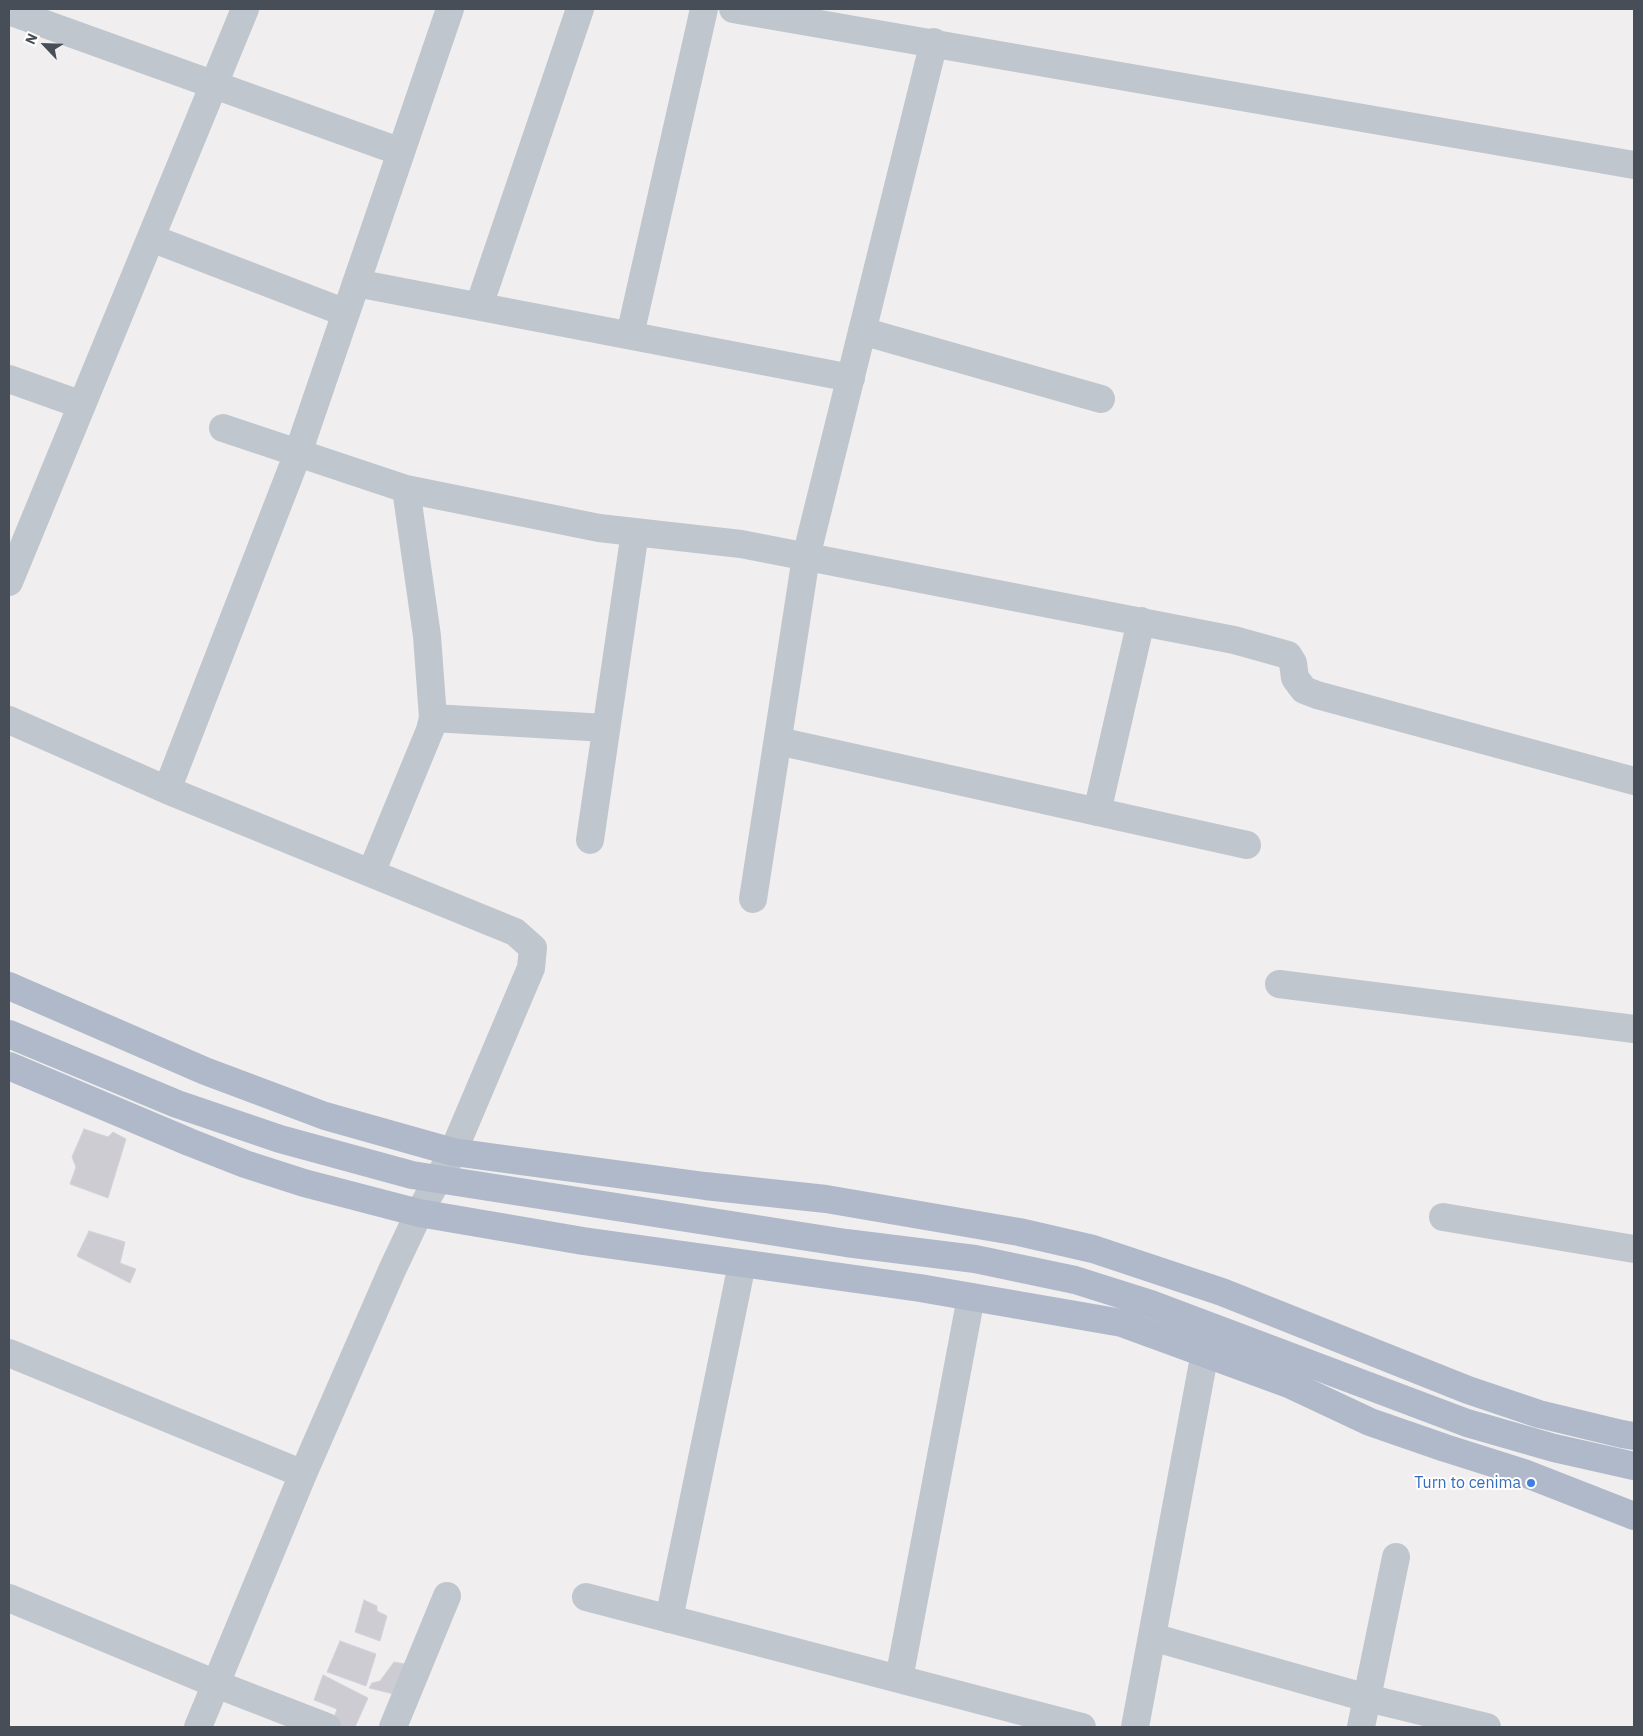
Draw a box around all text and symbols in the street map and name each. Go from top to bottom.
north arrow [20,20,70,70]
text: N [21,31,42,47]
place label: Turn to cenima [1414,1473,1521,1493]
marker: Turn to cenima [1525,1477,1537,1489]

